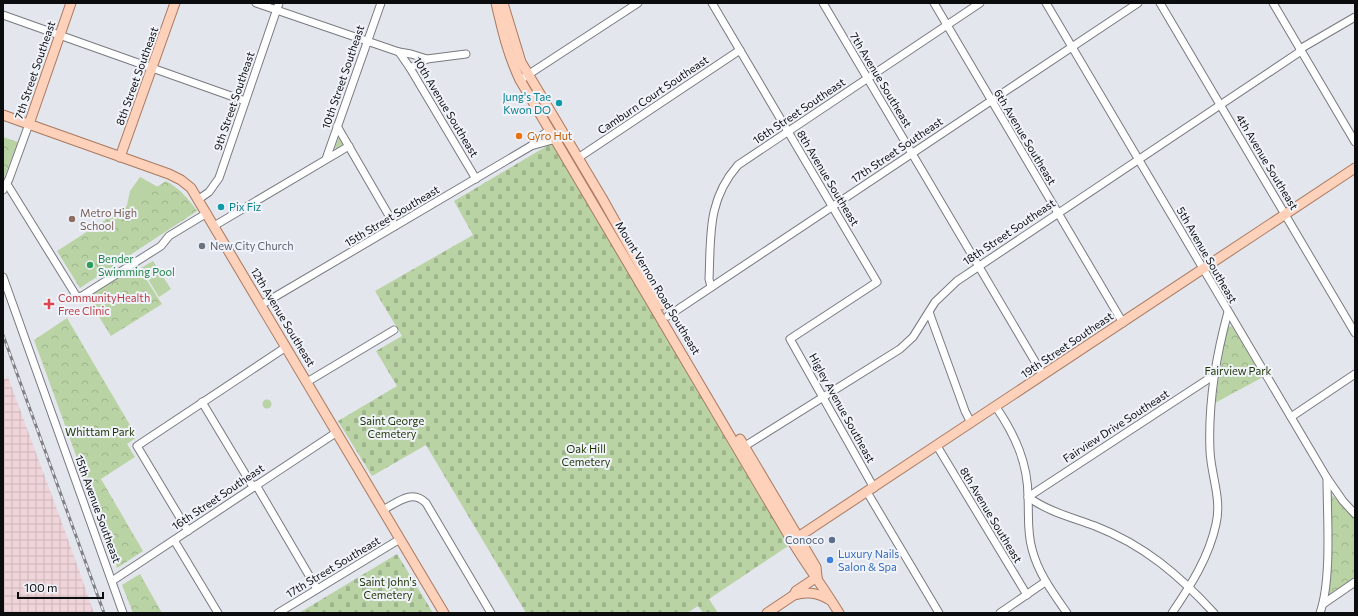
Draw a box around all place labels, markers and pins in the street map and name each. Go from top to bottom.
place label: Jung's Tae Kwon DO [502,90,551,116]
marker: Jung's Tae Kwon DO [554,98,564,108]
place label: Gyro Hut [527,129,573,142]
marker: Gyro Hut [514,131,524,141]
place label: Pix Fiz [229,200,262,213]
marker: Pix Fiz [216,202,226,212]
place label: Metro High School [80,206,137,232]
marker: Metro High School [67,214,77,224]
place label: New City Church [210,239,293,252]
marker: New City Church [197,241,207,251]
place label: Bender Swimming Pool [98,252,175,278]
marker: Bender Swimming Pool [85,260,95,270]
place label: CommunityHealth Free Clinic [58,291,150,317]
marker: CommunityHealth Free Clinic [43,298,55,310]
place label: Conoco [785,533,824,546]
marker: Conoco [827,535,837,545]
place label: Luxury Nails Salon & Spa [838,547,899,573]
marker: Luxury Nails Salon & Spa [825,555,835,565]

